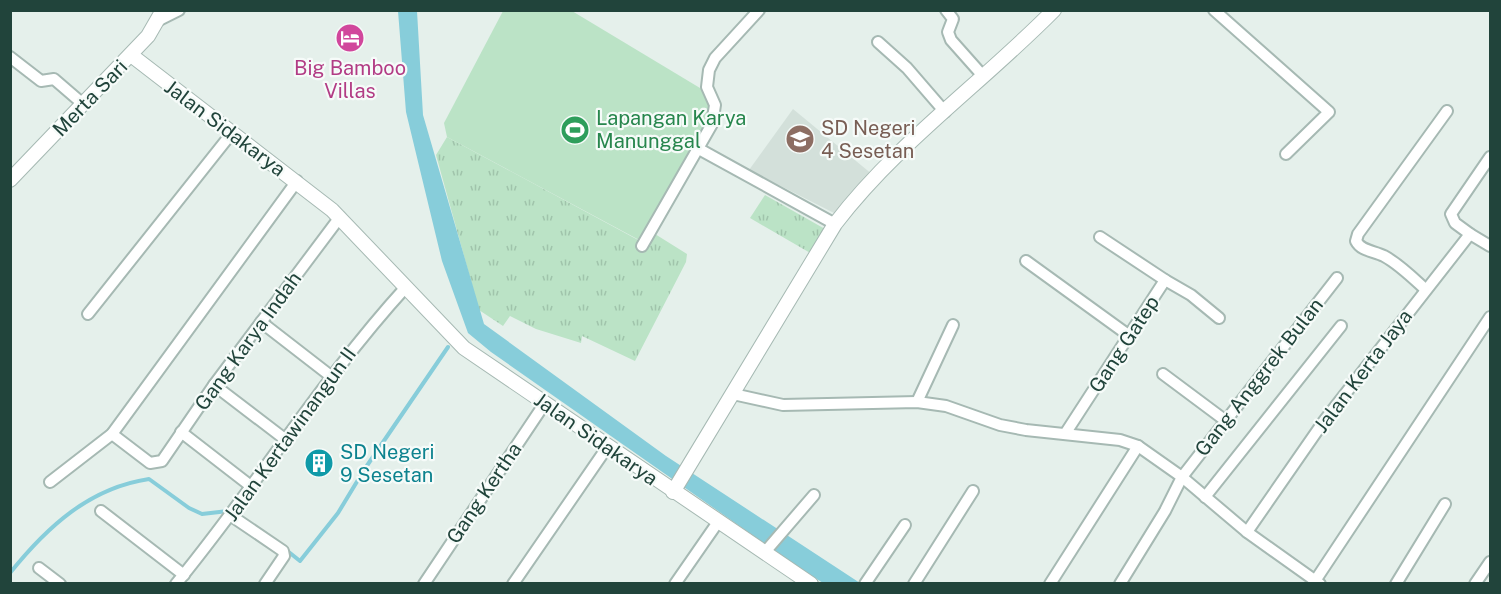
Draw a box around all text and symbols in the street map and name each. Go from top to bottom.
hotel icon: Big Bamboo Villas [334,22,366,54]
street label: Merta Sari [48,55,132,141]
place label: Big Bamboo Villas [294,56,406,103]
street label: Jalan Sidakarya [160,75,290,181]
place label: Lapangan Karya Manunggal [596,106,746,153]
sports icon: Lapangan Karya Manunggal [559,114,591,146]
place label: SD Negeri 4 Sesetan [821,116,916,163]
school or university icon: SD Negeri 4 Sesetan [784,123,816,155]
street label: Gang Karya Indah [190,267,306,415]
street label: Gang Gatep [1084,291,1164,397]
street label: Gang Anggrek Bulan [1190,293,1328,461]
street label: Jalan Kerta Jaya [1309,305,1417,437]
street label: Jalan Kertawinangun II [219,342,361,526]
street label: Jalan Sidakarya [530,388,662,490]
street label: Gang Kertha [441,438,527,548]
place label: SD Negeri 9 Sesetan [340,440,435,487]
building icon: SD Negeri 9 Sesetan [303,447,335,479]

